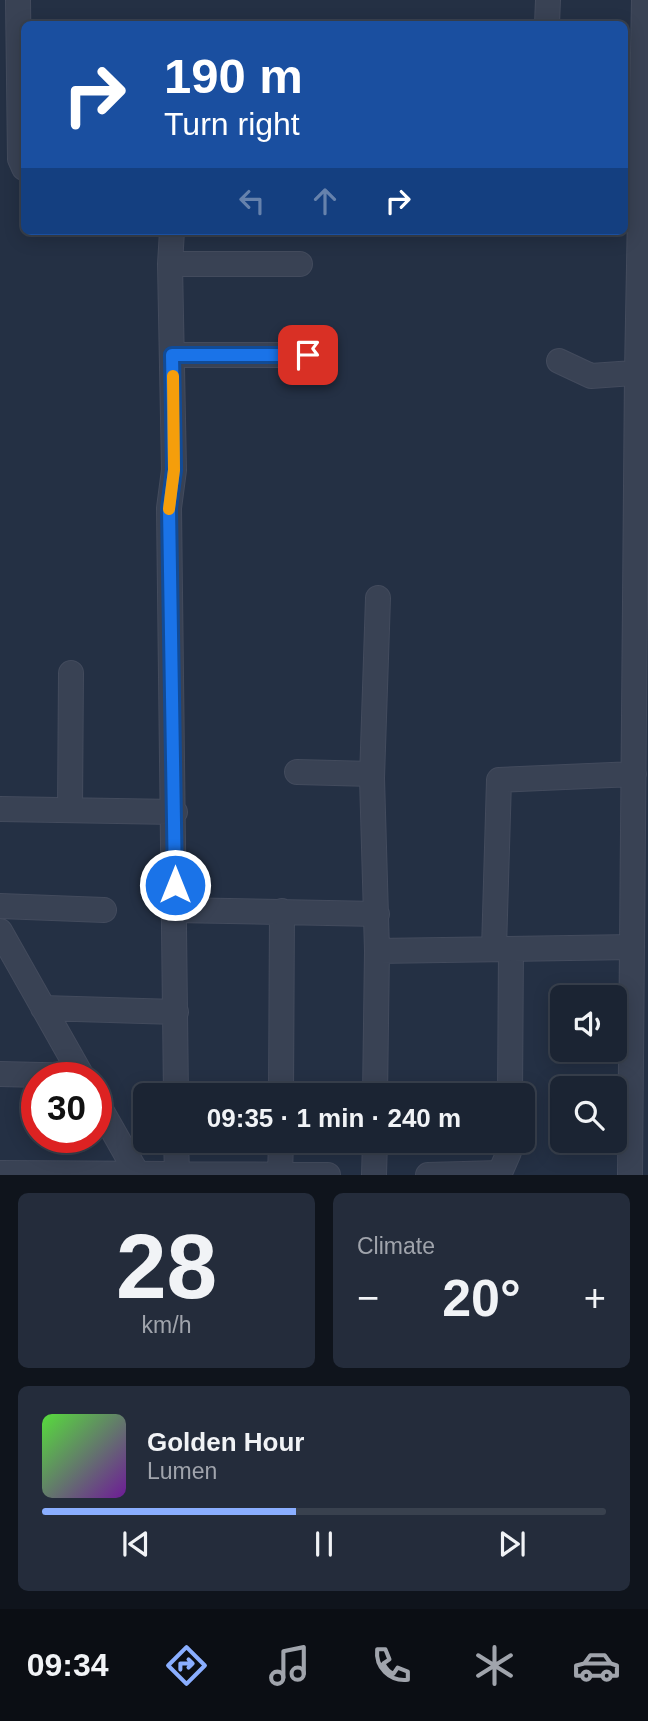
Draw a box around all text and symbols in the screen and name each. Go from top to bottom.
icon: right [49,49,140,140]
text: 190 m [164,49,303,103]
text: Turn right [164,106,300,142]
icon: left [233,182,271,220]
icon: ahead [306,182,344,220]
icon: right [379,182,417,220]
pin [278,325,338,385]
icon: arrive [289,336,327,374]
position arrow [138,848,212,922]
map controls [550,985,627,1153]
button: sound [550,985,627,1062]
speed limit sign: 30 [21,1062,112,1153]
button: search [550,1076,627,1153]
text: 09:35 · 1 min · 240 m [207,1103,461,1133]
text: 28 [116,1216,217,1317]
text: Climate [357,1233,435,1259]
text: 20° [442,1269,521,1327]
text: − [357,1277,379,1319]
text: + [584,1277,606,1319]
text: km/h [142,1312,191,1338]
text: Golden Hour [147,1427,304,1457]
text: Lumen [147,1458,217,1484]
icon: previous [117,1525,155,1563]
icon: pause [305,1525,343,1563]
icon: next [493,1525,531,1563]
icon: directions [162,1641,211,1690]
icon: music [265,1641,314,1690]
icon: phone [367,1641,416,1690]
icon: climate [470,1641,519,1690]
icon: car [572,1641,621,1690]
text: 09:34 [27,1647,109,1683]

